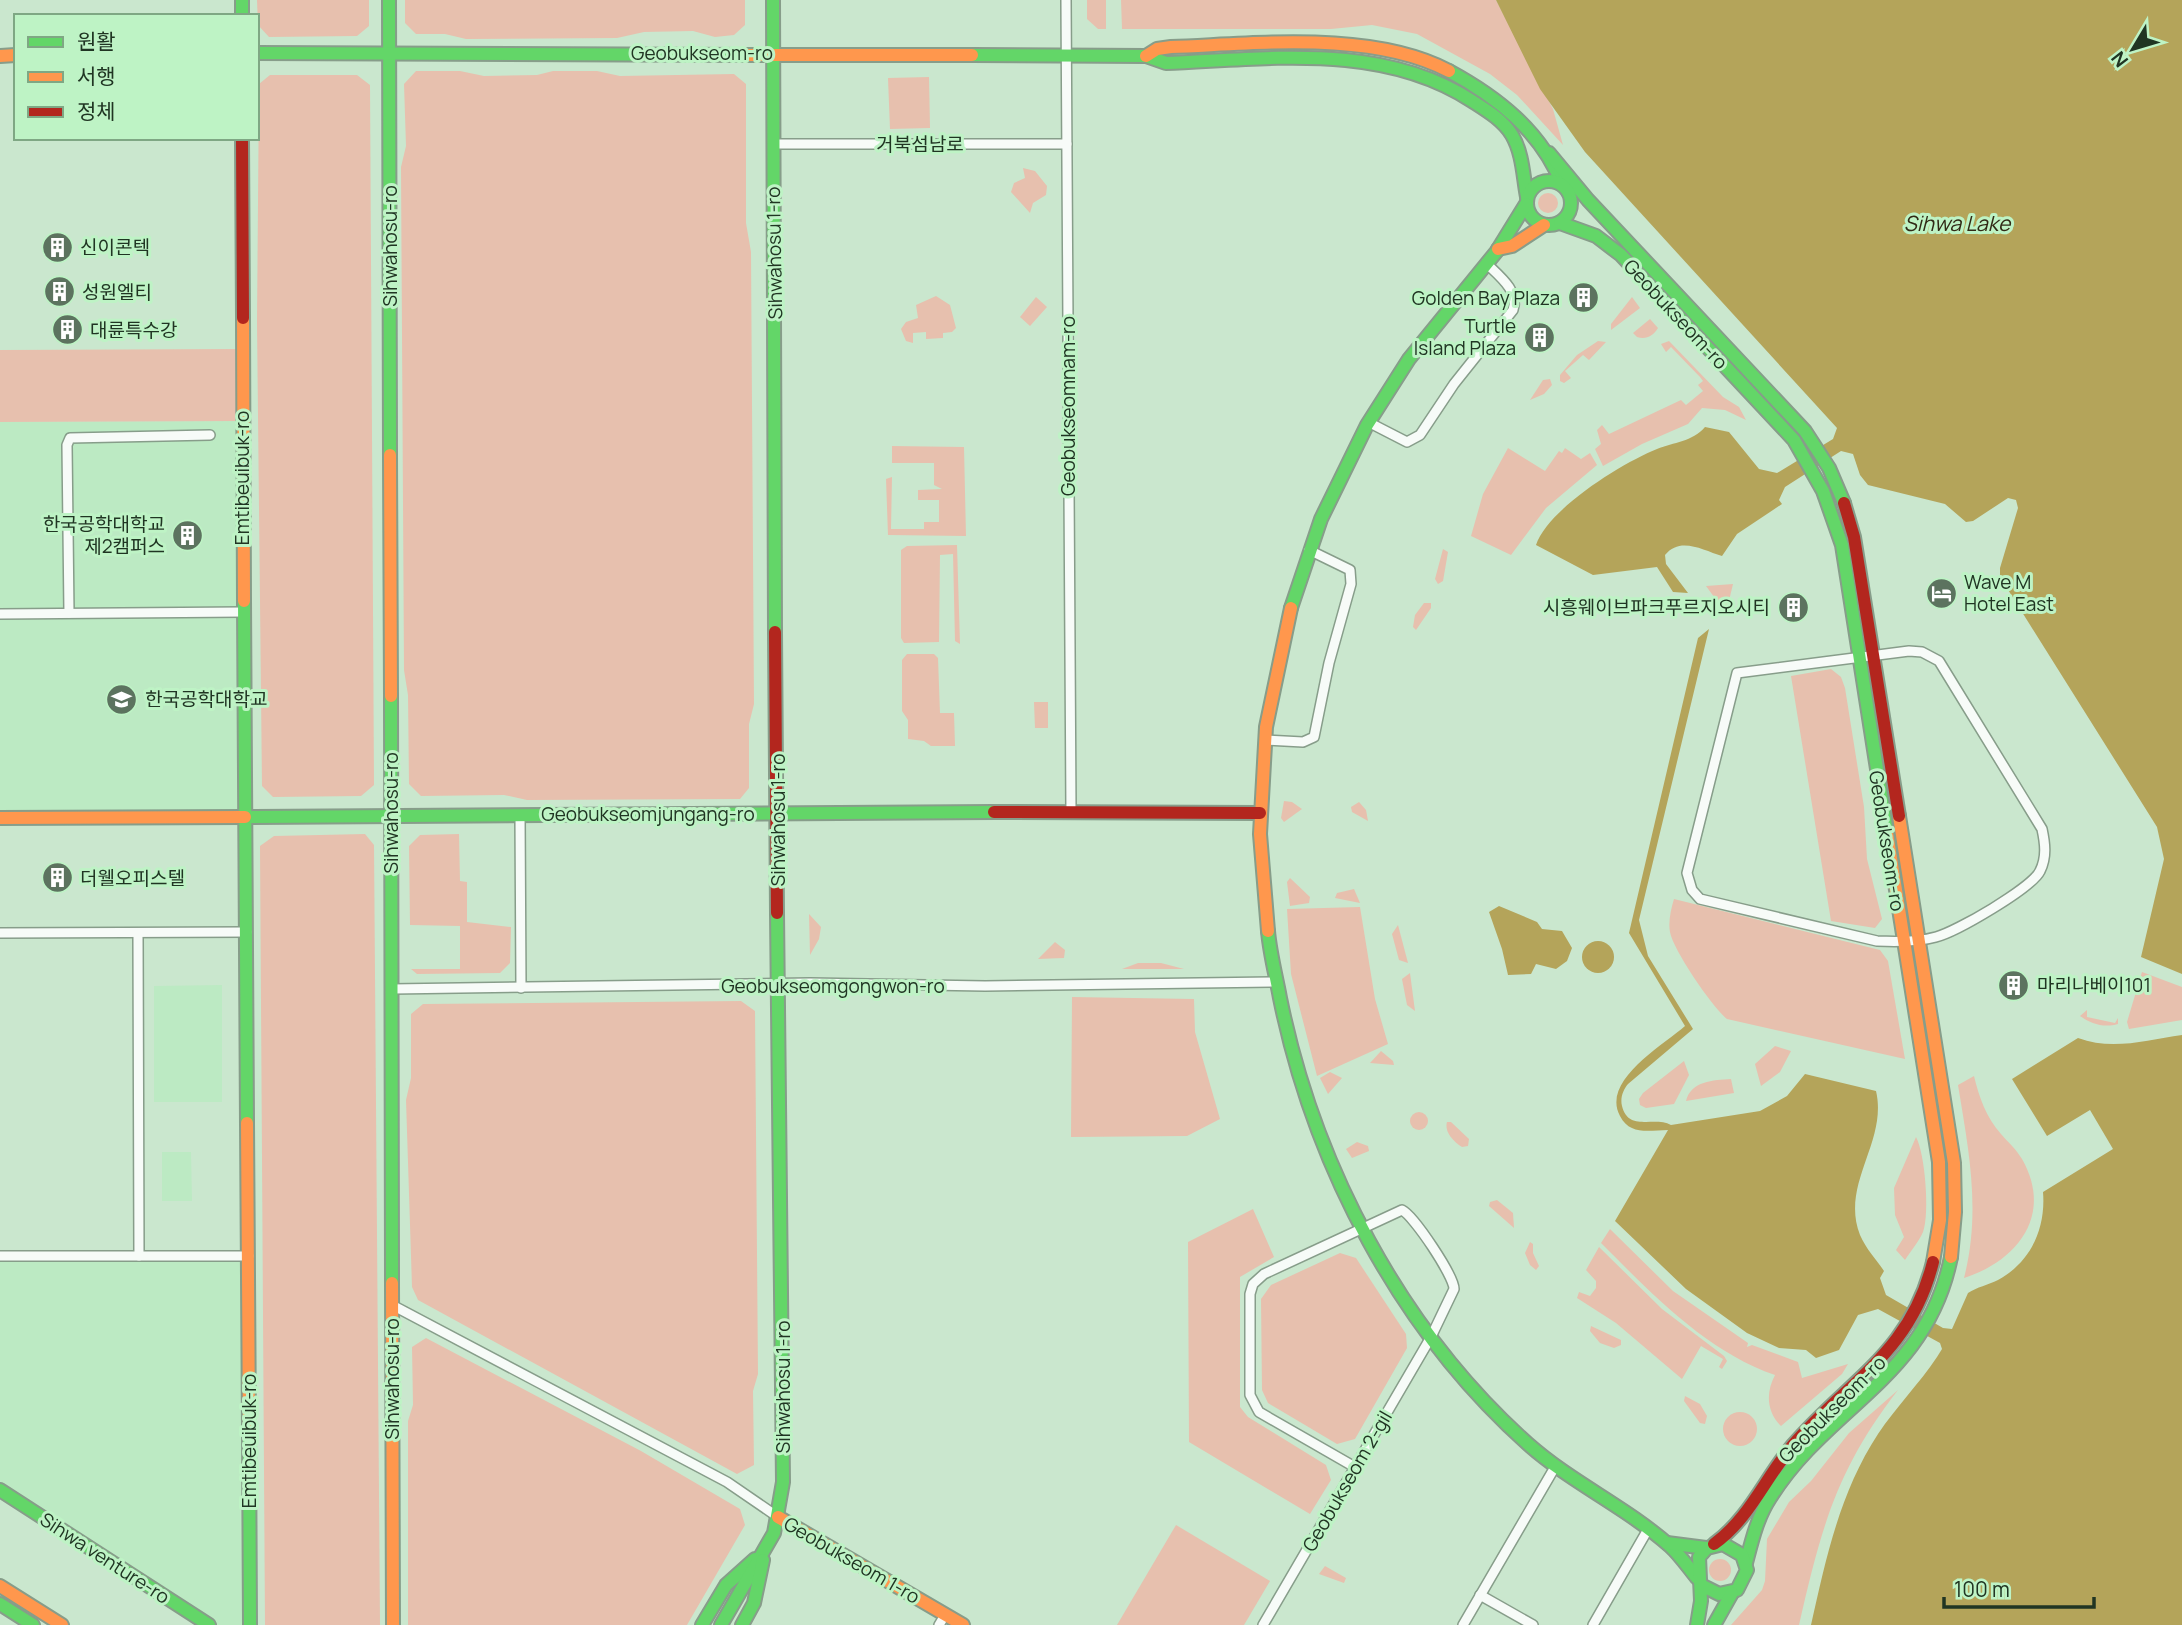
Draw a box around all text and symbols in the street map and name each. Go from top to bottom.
legend [14,14,259,140]
north arrow [2098,14,2168,84]
text: 원활 [77,27,116,55]
street label: Geobukseom-ro [631,40,773,66]
text: N [2105,46,2134,73]
text: 서행 [77,62,116,90]
text: 정체 [77,97,116,125]
street label: 거북섬남로 [876,131,964,157]
street label: Sihwahosu-ro [377,185,403,307]
street label: Sihwahosu 1-ro [760,186,788,320]
water label: Sihwa Lake [1904,209,2012,237]
building icon: 신이콘텍 [40,230,74,264]
place label: 신이콘텍 [80,234,150,260]
street label: Geobukseom-ro [1618,253,1734,375]
building icon: 성원엘티 [42,275,76,309]
place label: 성원엘티 [82,279,152,305]
building icon: Golden Bay Plaza [1566,281,1600,315]
place label: Golden Bay Plaza [1412,285,1560,311]
building icon: 대륜특수강 [50,313,84,347]
place label: Turtle Island Plaza [1414,313,1516,361]
street label: Geobukseomnam-ro [1055,316,1081,496]
place label: 대륜특수강 [90,317,177,343]
building icon: Turtle Island Plaza [1522,320,1556,354]
street label: Emtibeuibuk-ro [229,411,255,545]
place label: 한국공학대학교 제2캠퍼스 [43,511,165,559]
building icon: 한국공학대학교 제2캠퍼스 [171,518,205,552]
place label: Wave M Hotel East [1964,569,2054,617]
hotel icon: Wave M Hotel East [1924,576,1958,610]
building icon: 시흥웨이브파크푸르지오시티 [1776,590,1810,624]
place label: 시흥웨이브파크푸르지오시티 [1543,594,1770,620]
school or university icon: 한국공학대학교 [105,682,139,716]
place label: 한국공학대학교 [145,686,267,712]
street label: Sihwahosu-ro [378,752,404,874]
street label: Sihwahosu 1-ro [765,754,791,886]
street label: Geobukseom-ro [1863,769,1911,913]
street label: Geobukseomjungang-ro [541,801,755,827]
building icon: 더웰오피스텔 [40,861,74,895]
place label: 더웰오피스텔 [80,865,185,891]
building icon: 마리나베이101 [1997,968,2031,1002]
place label: 마리나베이101 [2037,972,2151,998]
street label: Geobukseomgongwon-ro [721,973,945,999]
street label: Sihwahosu-ro [379,1318,405,1440]
street label: Sihwahosu 1-ro [770,1321,796,1453]
street label: Geobukseom-ro [1773,1350,1891,1468]
street label: Emtibeuibuk-ro [236,1374,262,1508]
street label: Geobukseom 2-gil [1296,1406,1398,1556]
street label: Sihwa venture-ro [35,1506,175,1610]
street label: Geobukseom 1-ro [779,1510,925,1610]
scale bar [1944,1566,2094,1610]
text: 100 m [1954,1575,2010,1603]

